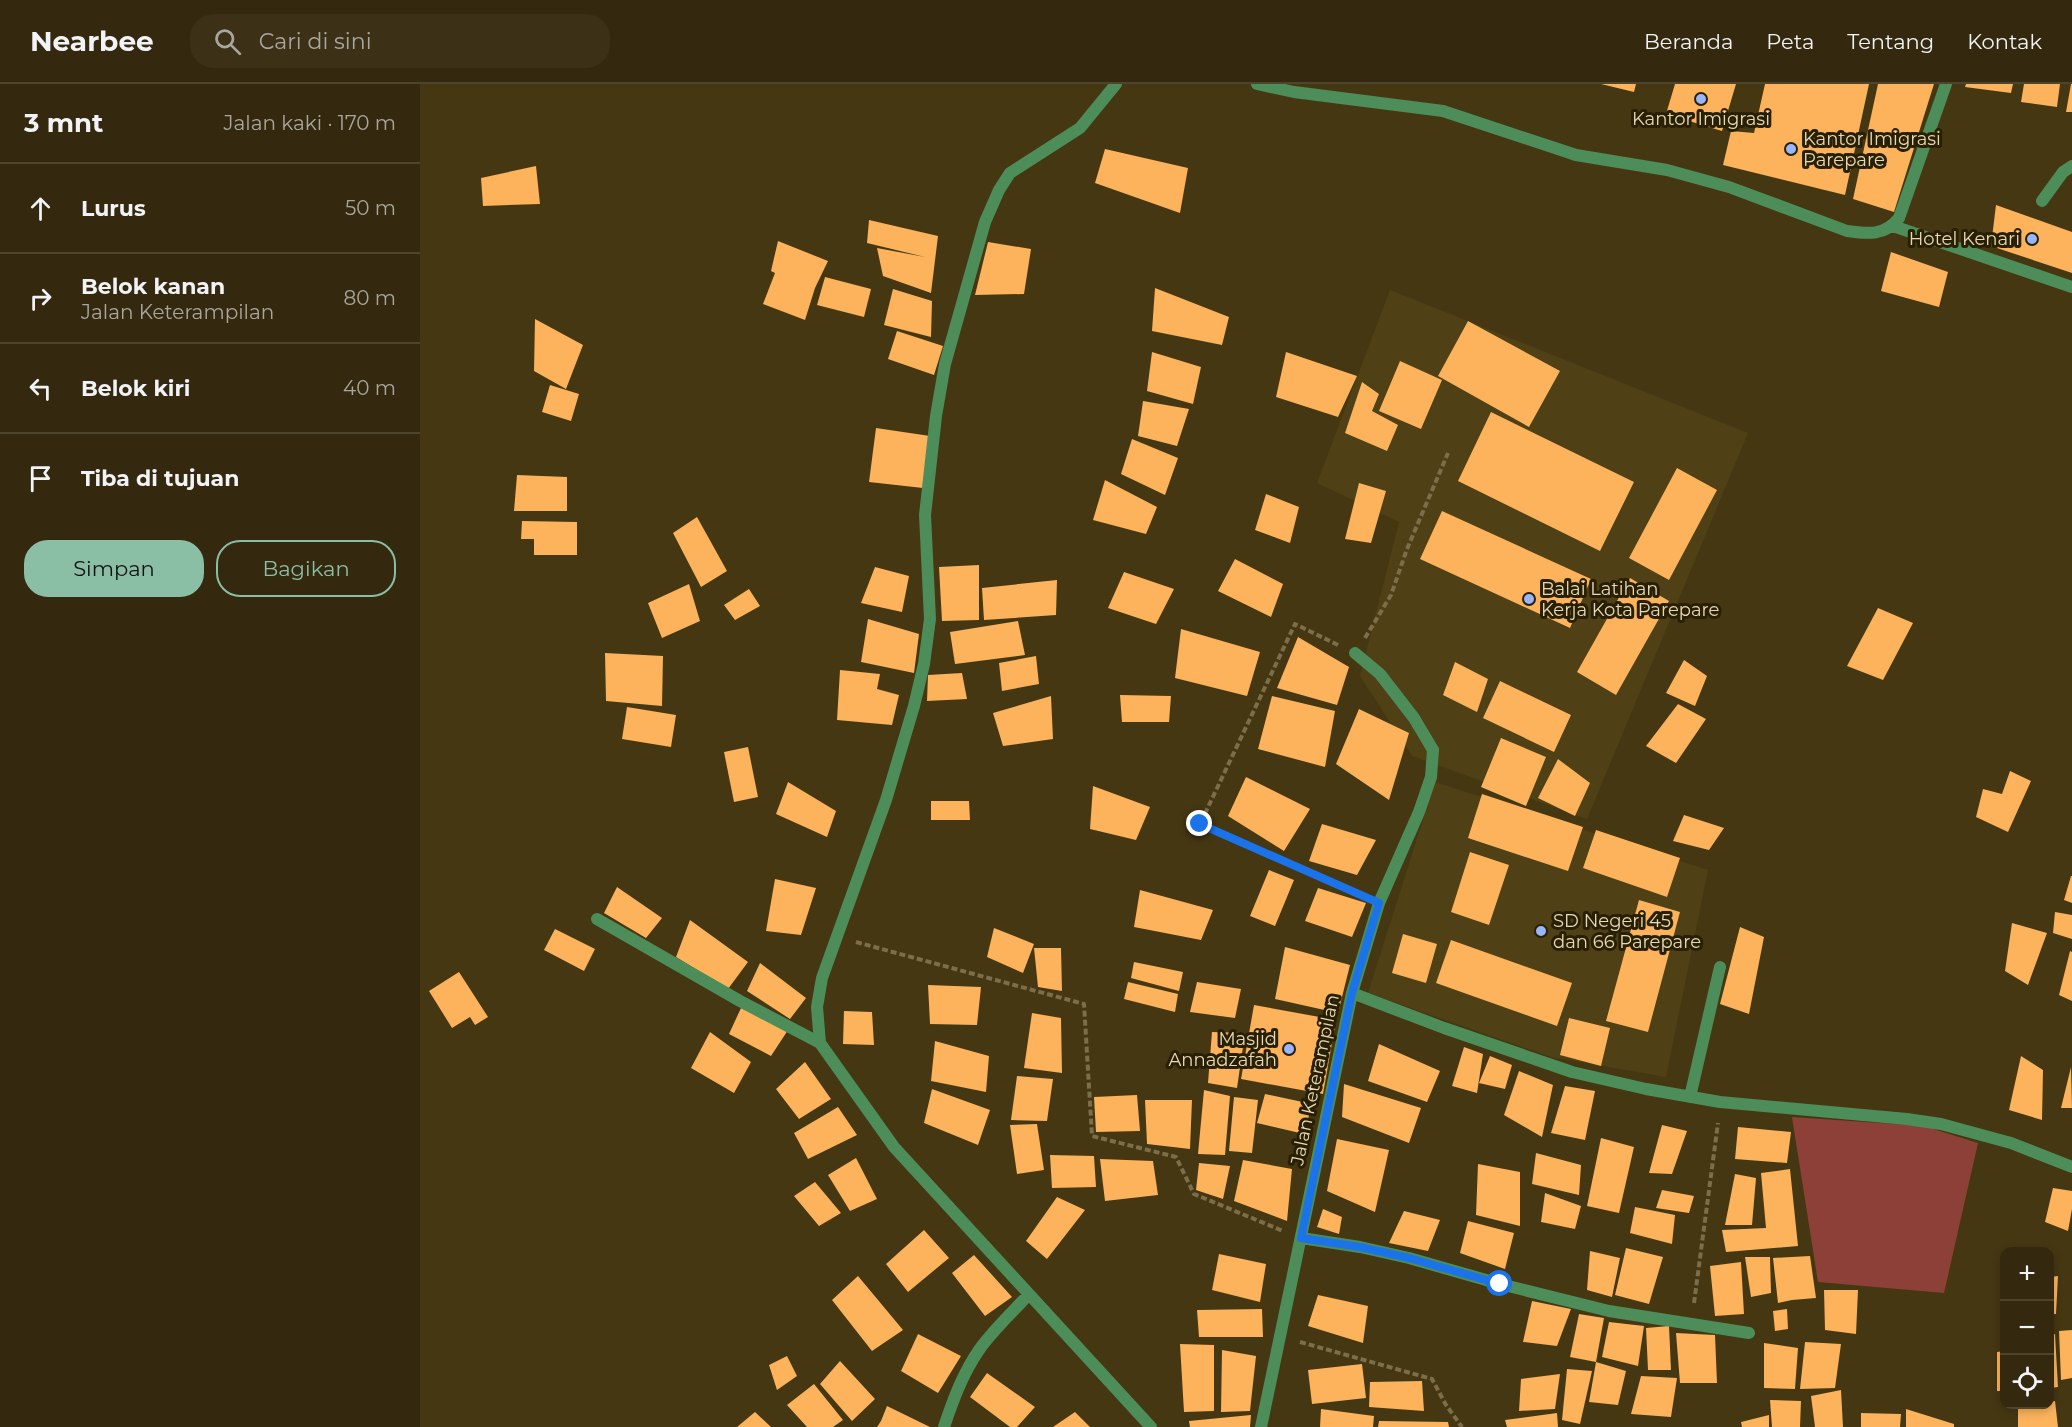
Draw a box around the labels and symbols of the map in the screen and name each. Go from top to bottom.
marker: Kantor Imigrasi [1694,92,1708,106]
place label: Kantor Imigrasi [1632,108,1770,130]
place label: Kantor Imigrasi Parepare [1803,128,1941,171]
marker: Kantor Imigrasi Parepare [1784,142,1798,156]
place label: Hotel Kenari [1909,228,2020,250]
marker: Hotel Kenari [2025,232,2039,246]
place label: Balai Latihan Kerja Kota Parepare [1541,578,1720,621]
marker: Balai Latihan Kerja Kota Parepare [1522,592,1536,606]
route end [1186,810,1212,836]
place label: SD Negeri 45 dan 66 Parepare [1553,910,1701,953]
marker: SD Negeri 45 dan 66 Parepare [1534,924,1548,938]
street label: Jalan Keterampilan [1286,993,1344,1168]
place label: Masjid Annadzafah [1168,1028,1277,1071]
marker: Masjid Annadzafah [1282,1042,1296,1056]
route start [1486,1270,1512,1296]

